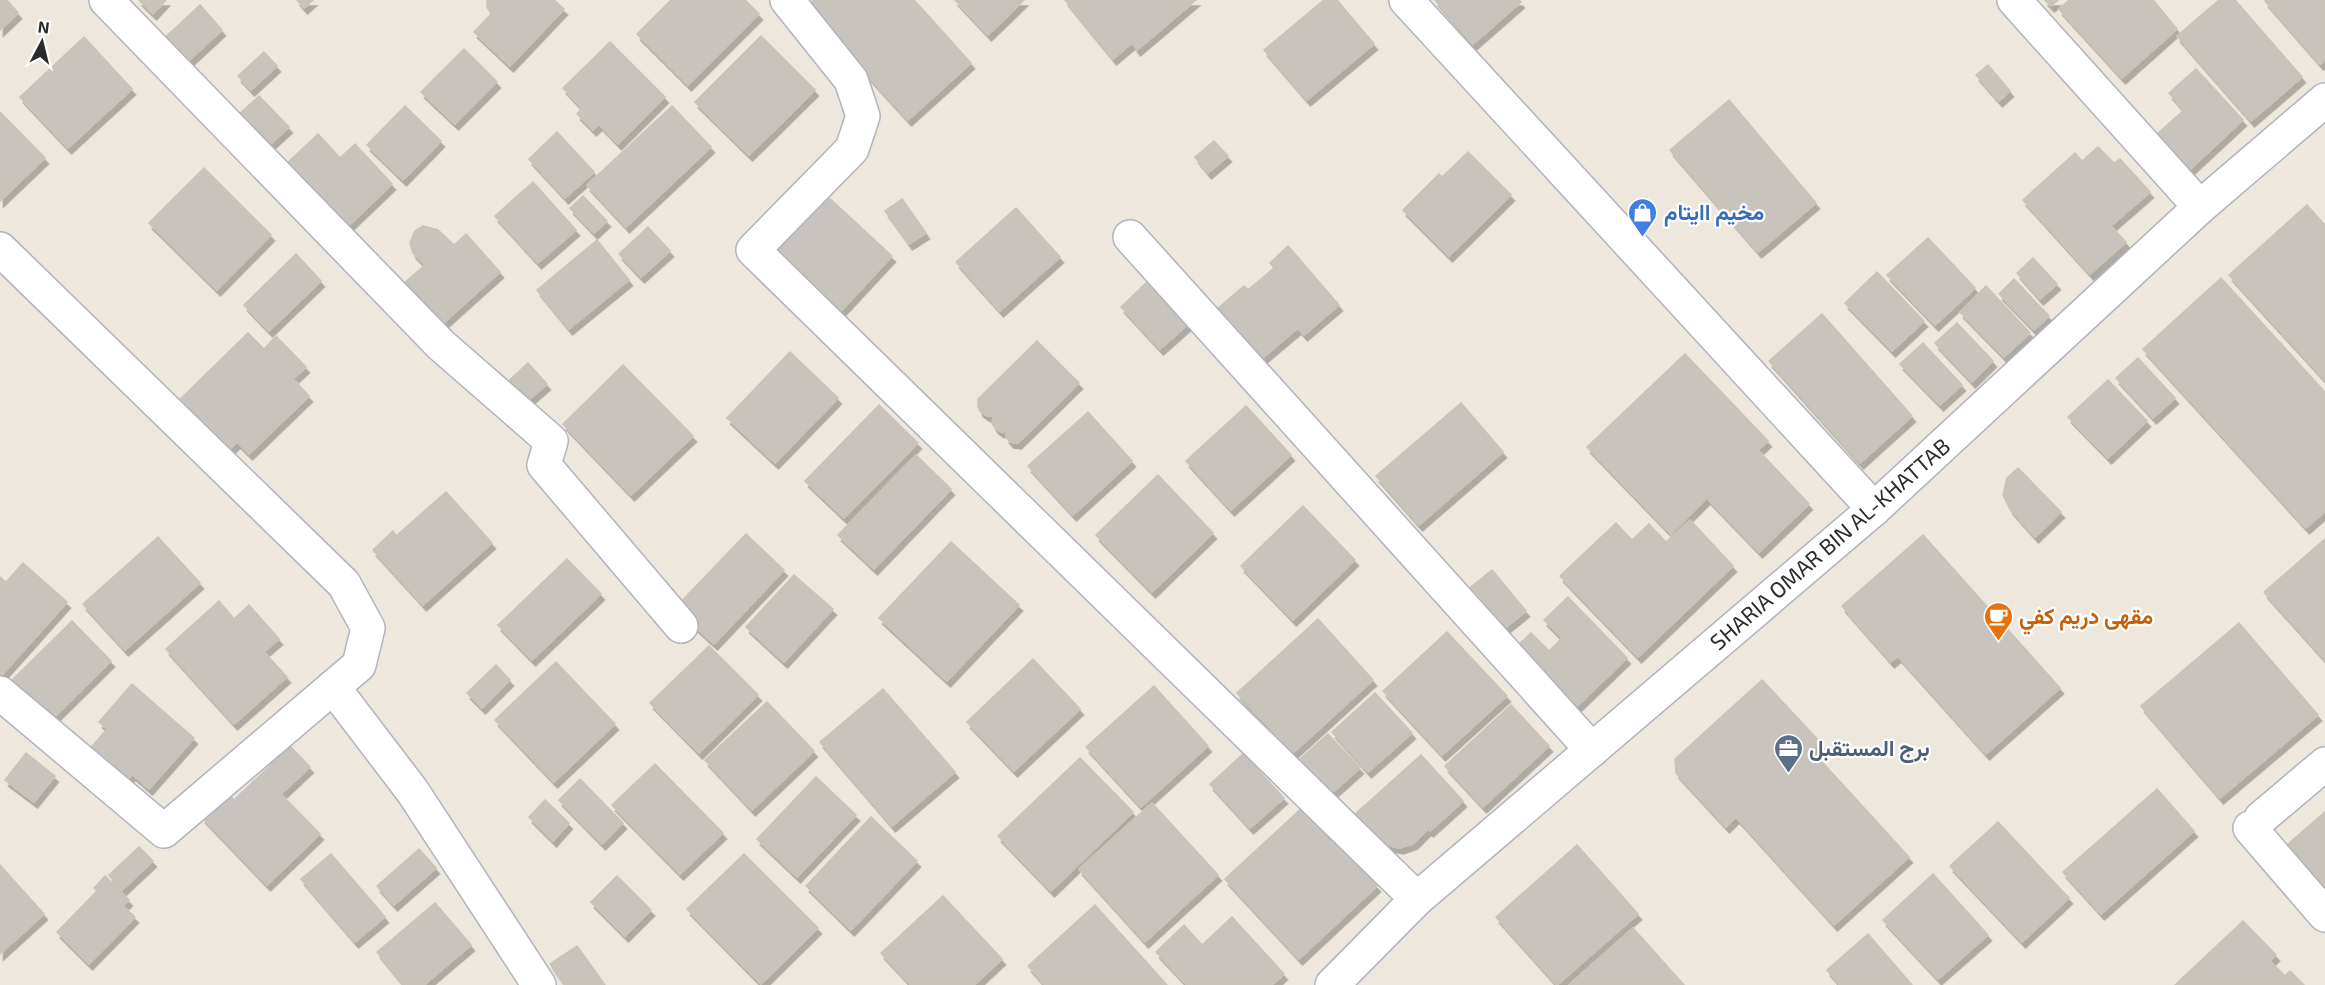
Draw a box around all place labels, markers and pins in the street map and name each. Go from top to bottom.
shop icon: مخيم اايتام [1627,196,1659,238]
place label: مخيم اايتام [1664,198,1764,227]
cafe icon: مقهى دريم كفي [1982,600,2014,642]
place label: مقهى دريم كفي [2019,602,2153,635]
office icon: برج المستقبل [1772,732,1804,774]
place label: برج المستقبل [1809,734,1930,763]

